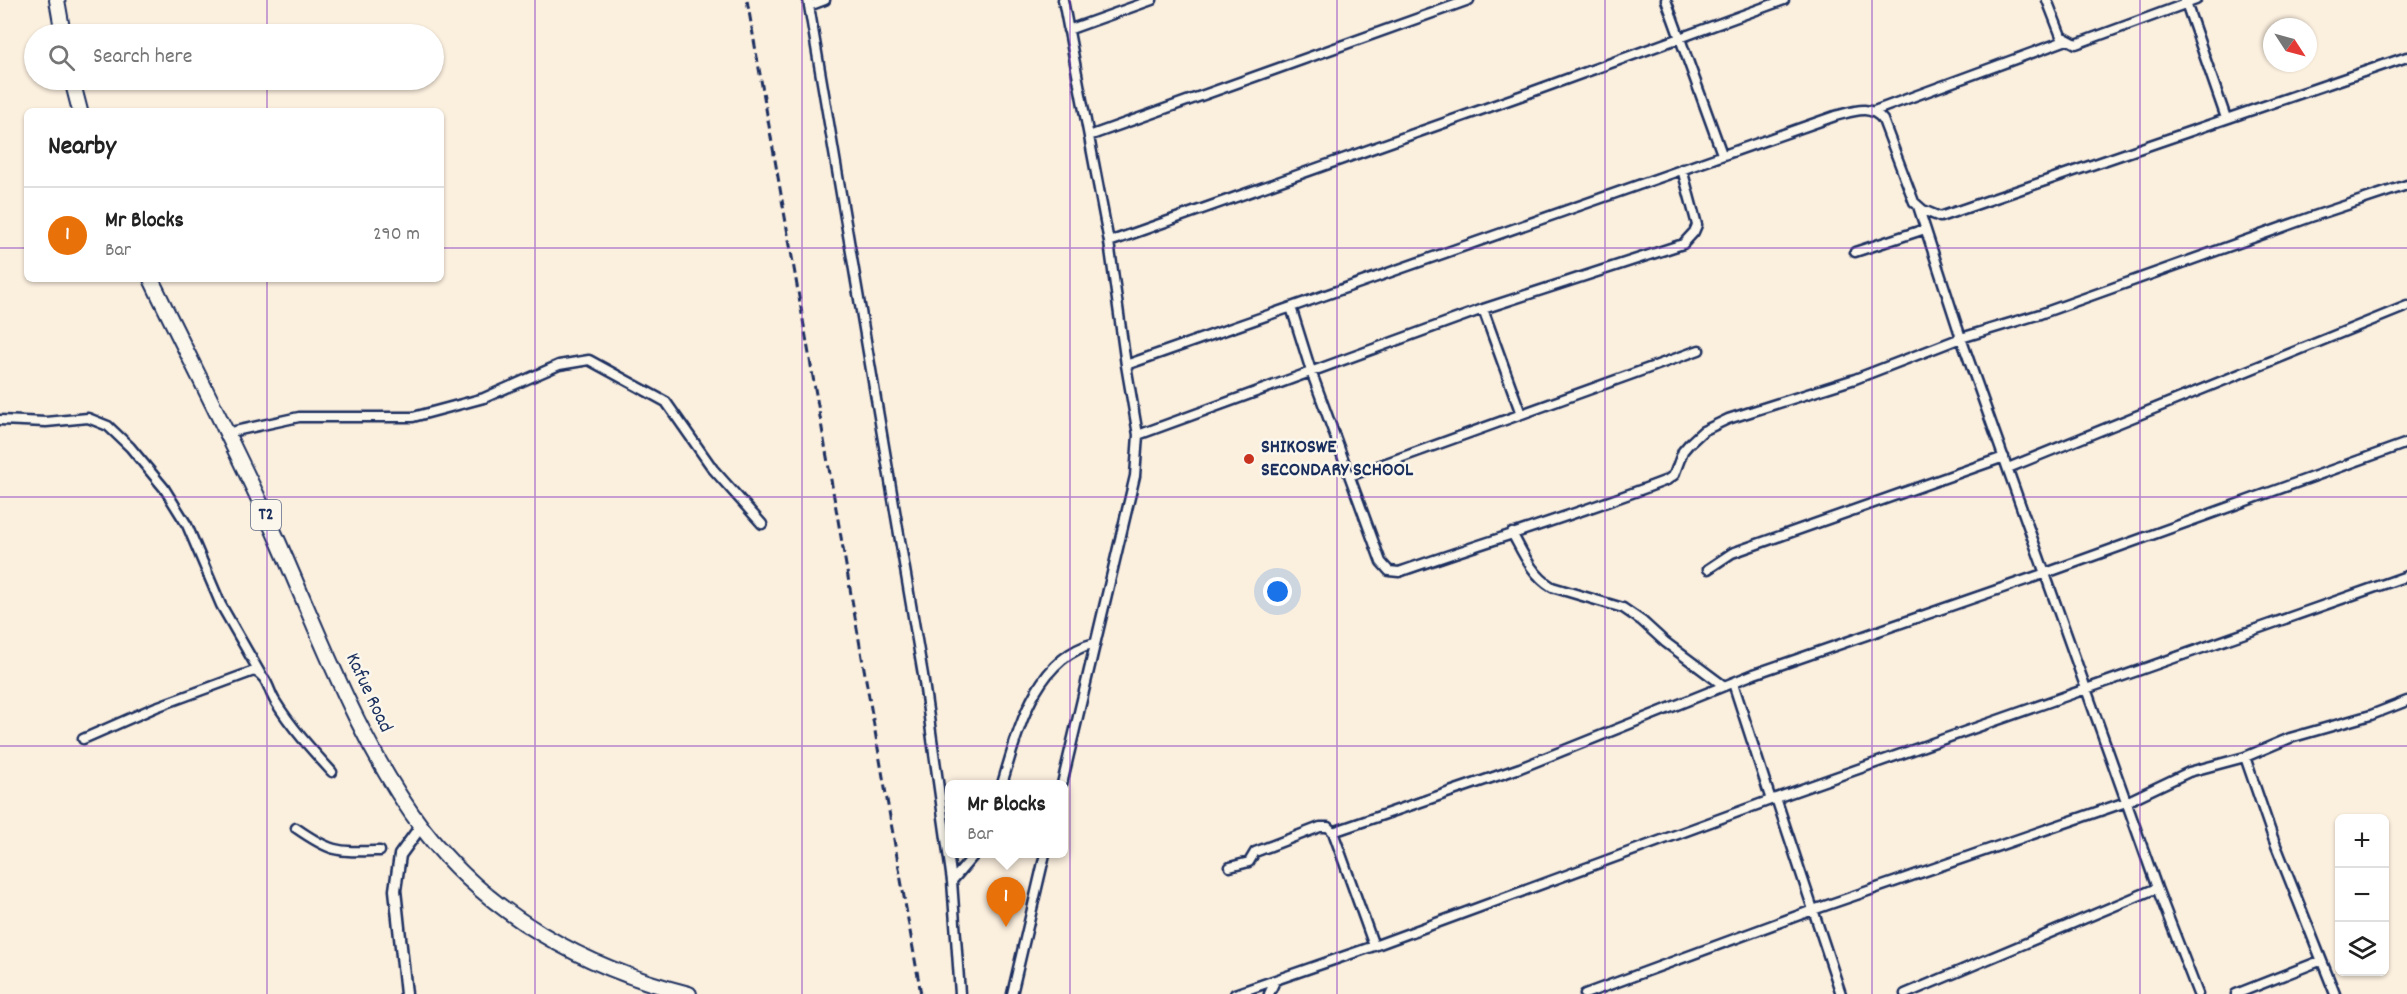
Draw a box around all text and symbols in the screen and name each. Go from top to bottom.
north arrow [2263,18,2317,72]
search box [24,24,444,90]
icon: search [45,41,78,74]
text: Search here [93,42,192,73]
text: Nearby [48,129,116,166]
text: Mr Blocks [105,206,184,237]
text: 1 [65,221,70,249]
text: 290 m [373,221,420,249]
text: Bar [105,237,131,265]
place label: SHIKOSWE SECONDARY SCHOOL [1261,434,1414,485]
marker: SHIKOSWE SECONDARY SCHOOL [1242,452,1256,466]
road number: T2 [251,500,281,530]
your location [1263,577,1292,606]
street label: Kafue Road [337,649,399,737]
popup [945,780,1068,858]
text: Mr Blocks [967,790,1046,821]
map controls [2335,814,2389,976]
button: + [2335,814,2389,868]
text: Bar [967,821,993,849]
button: − [2335,868,2389,922]
pin: 1 [986,878,1026,927]
button: layers [2335,922,2389,976]

